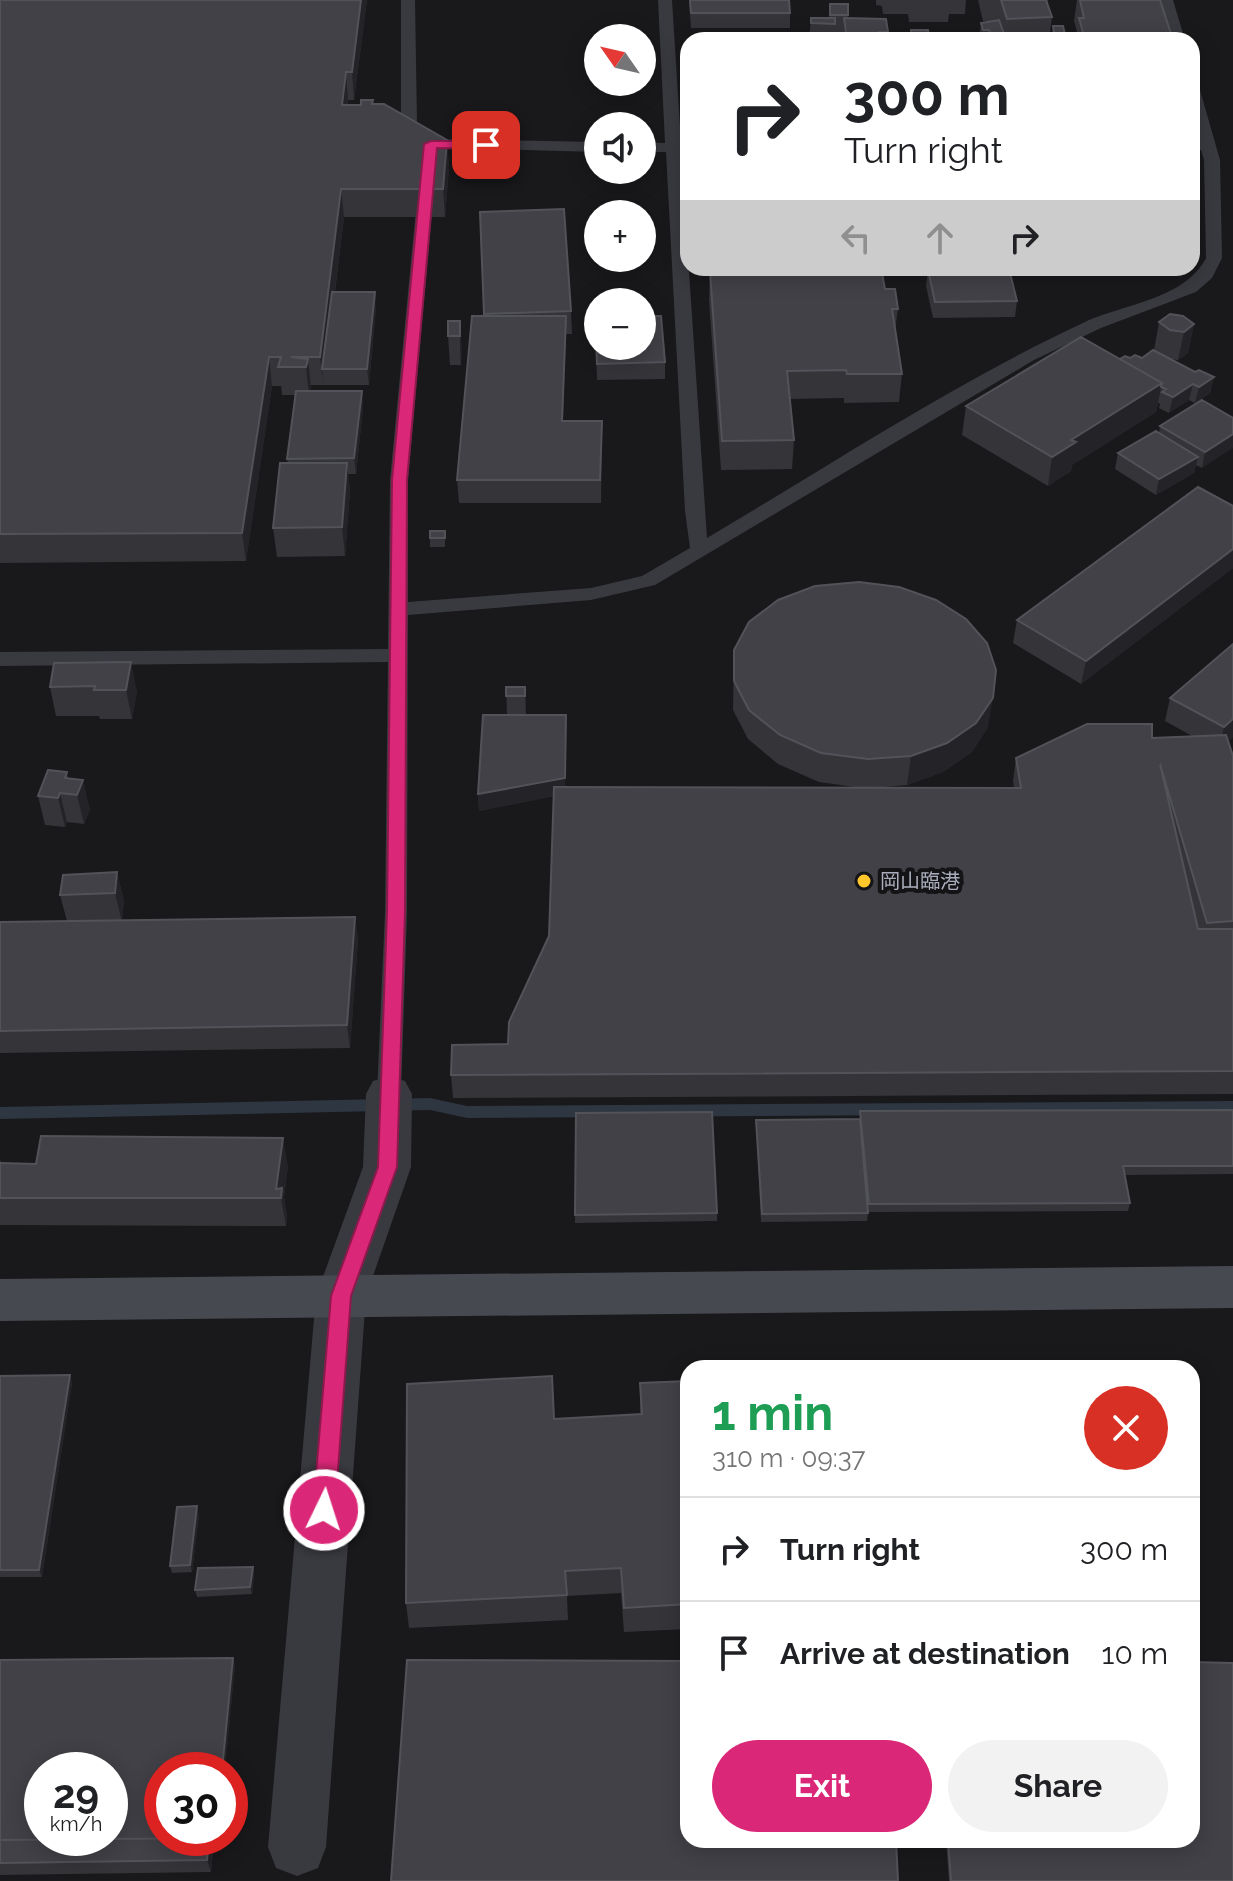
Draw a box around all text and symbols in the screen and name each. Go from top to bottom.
north arrow [584,24,656,96]
map controls [584,24,656,360]
text: 300 m [844,62,1010,128]
icon: right [712,64,816,168]
pin [452,111,520,179]
button: sound [584,112,656,184]
icon: arrive [464,123,508,167]
text: Turn right [844,129,1003,171]
button: + [584,200,656,272]
icon: left [834,216,878,260]
icon: ahead [918,216,962,260]
icon: right [1002,216,1046,260]
button: − [584,288,656,360]
place label: 岡山臨港 [880,869,960,893]
marker: 岡山臨港 [855,872,873,890]
text: 1 min [712,1385,833,1441]
button: close [1084,1386,1168,1470]
text: 310 m · 09:37 [712,1443,865,1473]
position arrow [282,1468,366,1552]
icon: right [712,1527,756,1571]
text: Turn right [780,1532,920,1567]
text: 300 m [1080,1532,1168,1567]
icon: arrive [712,1631,756,1675]
text: Arrive at destination [780,1636,1070,1671]
text: 10 m [1102,1636,1168,1671]
button: Exit [712,1740,932,1832]
button: Share [948,1740,1168,1832]
speed limit sign: 30 [144,1752,248,1856]
text: 29 [53,1770,99,1817]
text: km/h [50,1812,102,1836]

